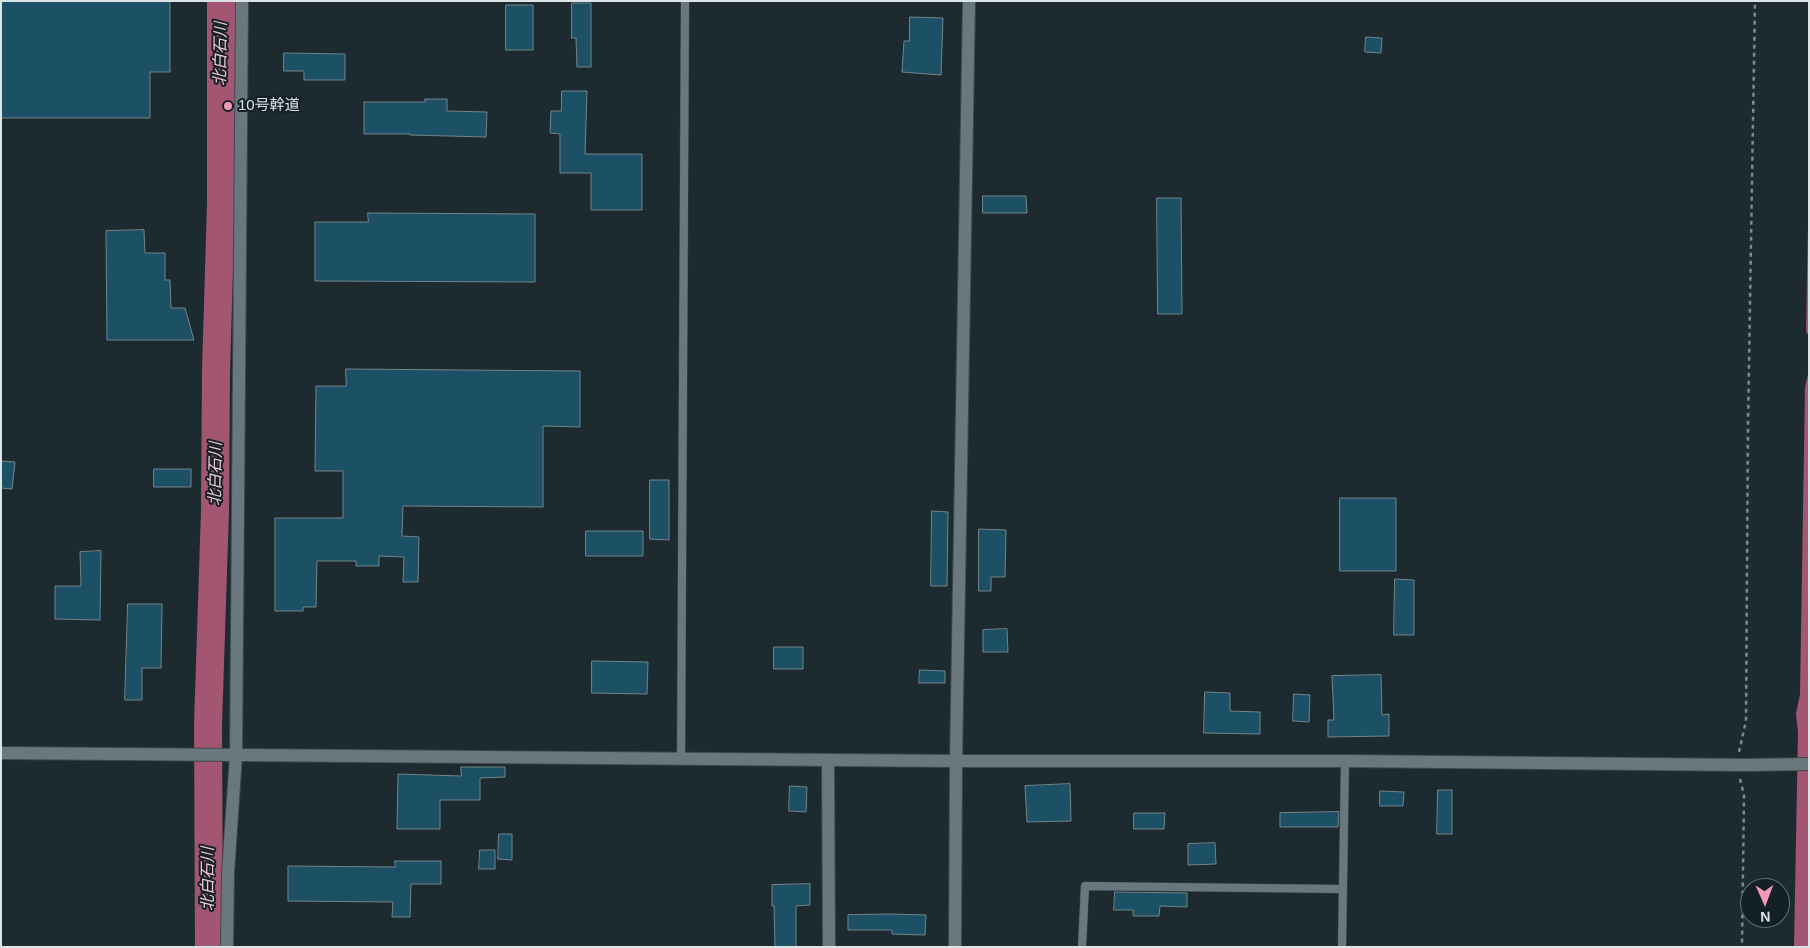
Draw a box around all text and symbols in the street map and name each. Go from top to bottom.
water label: 北白石川 [211,22,231,86]
place label: 10号幹道 [238,97,300,115]
marker: 10号幹道 [222,100,234,112]
water label: 北白石川 [206,442,226,506]
water label: 北白石川 [199,847,219,911]
north arrow [1740,878,1790,928]
text: N [1760,909,1771,925]

